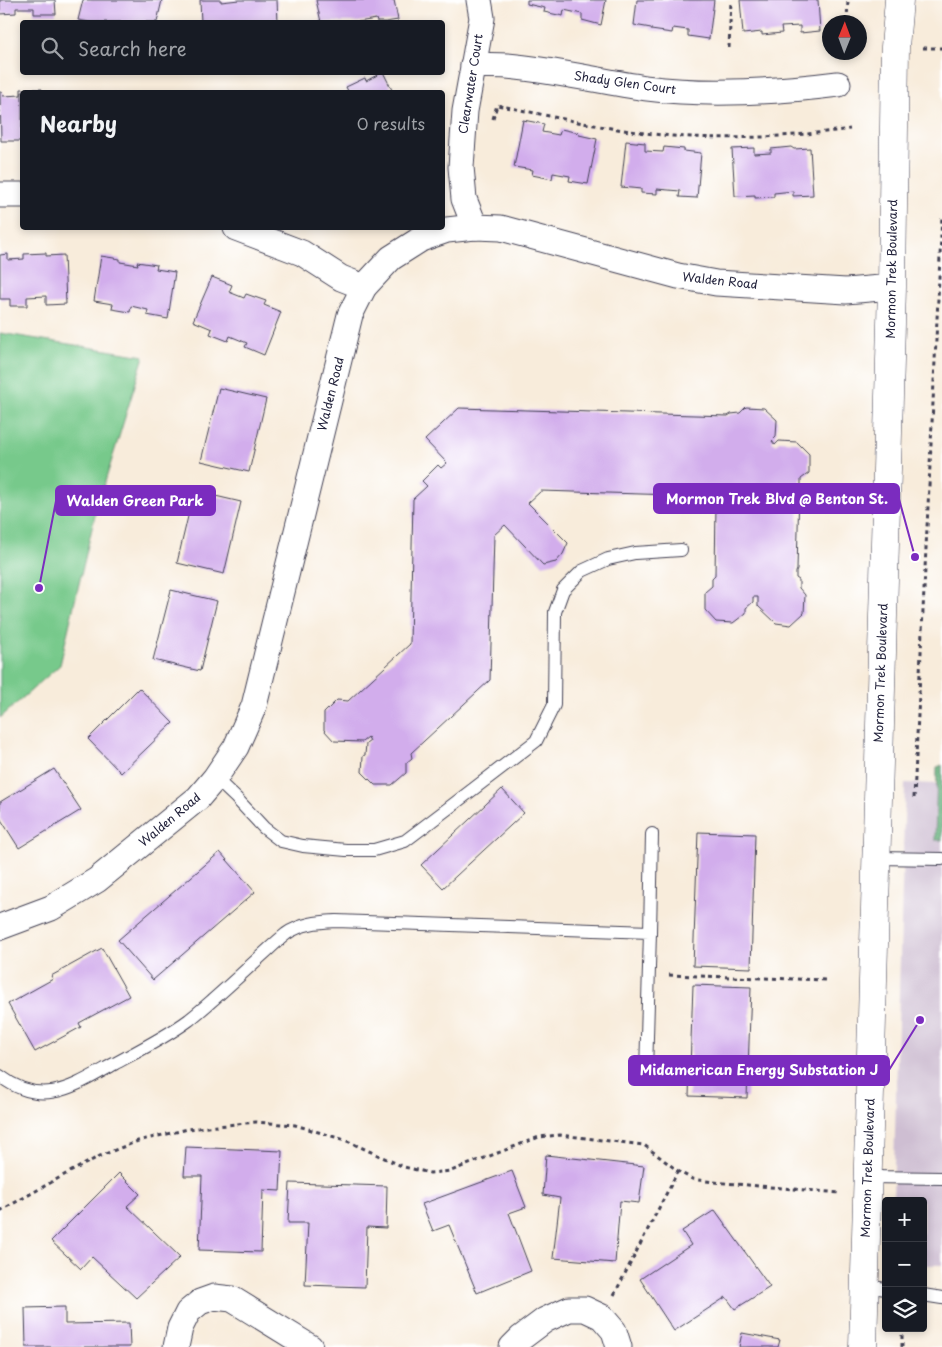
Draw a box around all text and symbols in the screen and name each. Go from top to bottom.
north arrow [822,15,867,60]
search box [20,20,445,75]
street label: Clearwater Court [453,32,487,135]
icon: search [38,34,66,62]
text: Search here [78,34,187,62]
street label: Shady Glen Court [573,66,677,98]
text: Nearby [40,107,117,139]
text: 0 results [357,111,425,135]
street label: Mormon Trek Boulevard [881,198,901,339]
street label: Walden Road [682,267,759,293]
street label: Walden Road [312,355,348,433]
callout: Mormon Trek Blvd @ Benton St. [654,484,899,513]
callout: Walden Green Park [56,486,215,515]
text: Mormon Trek Blvd @ Benton St. [666,488,888,509]
text: Walden Green Park [66,490,204,511]
street label: Mormon Trek Boulevard [869,602,891,743]
street label: Walden Road [135,788,204,850]
callout: Midamerican Energy Substation J [629,1056,889,1085]
text: Midamerican Energy Substation J [640,1059,878,1080]
street label: Mormon Trek Boulevard [856,1097,878,1238]
map controls [882,1197,927,1332]
button: + [882,1197,927,1242]
button: − [882,1242,927,1287]
button: layers [882,1287,927,1332]

